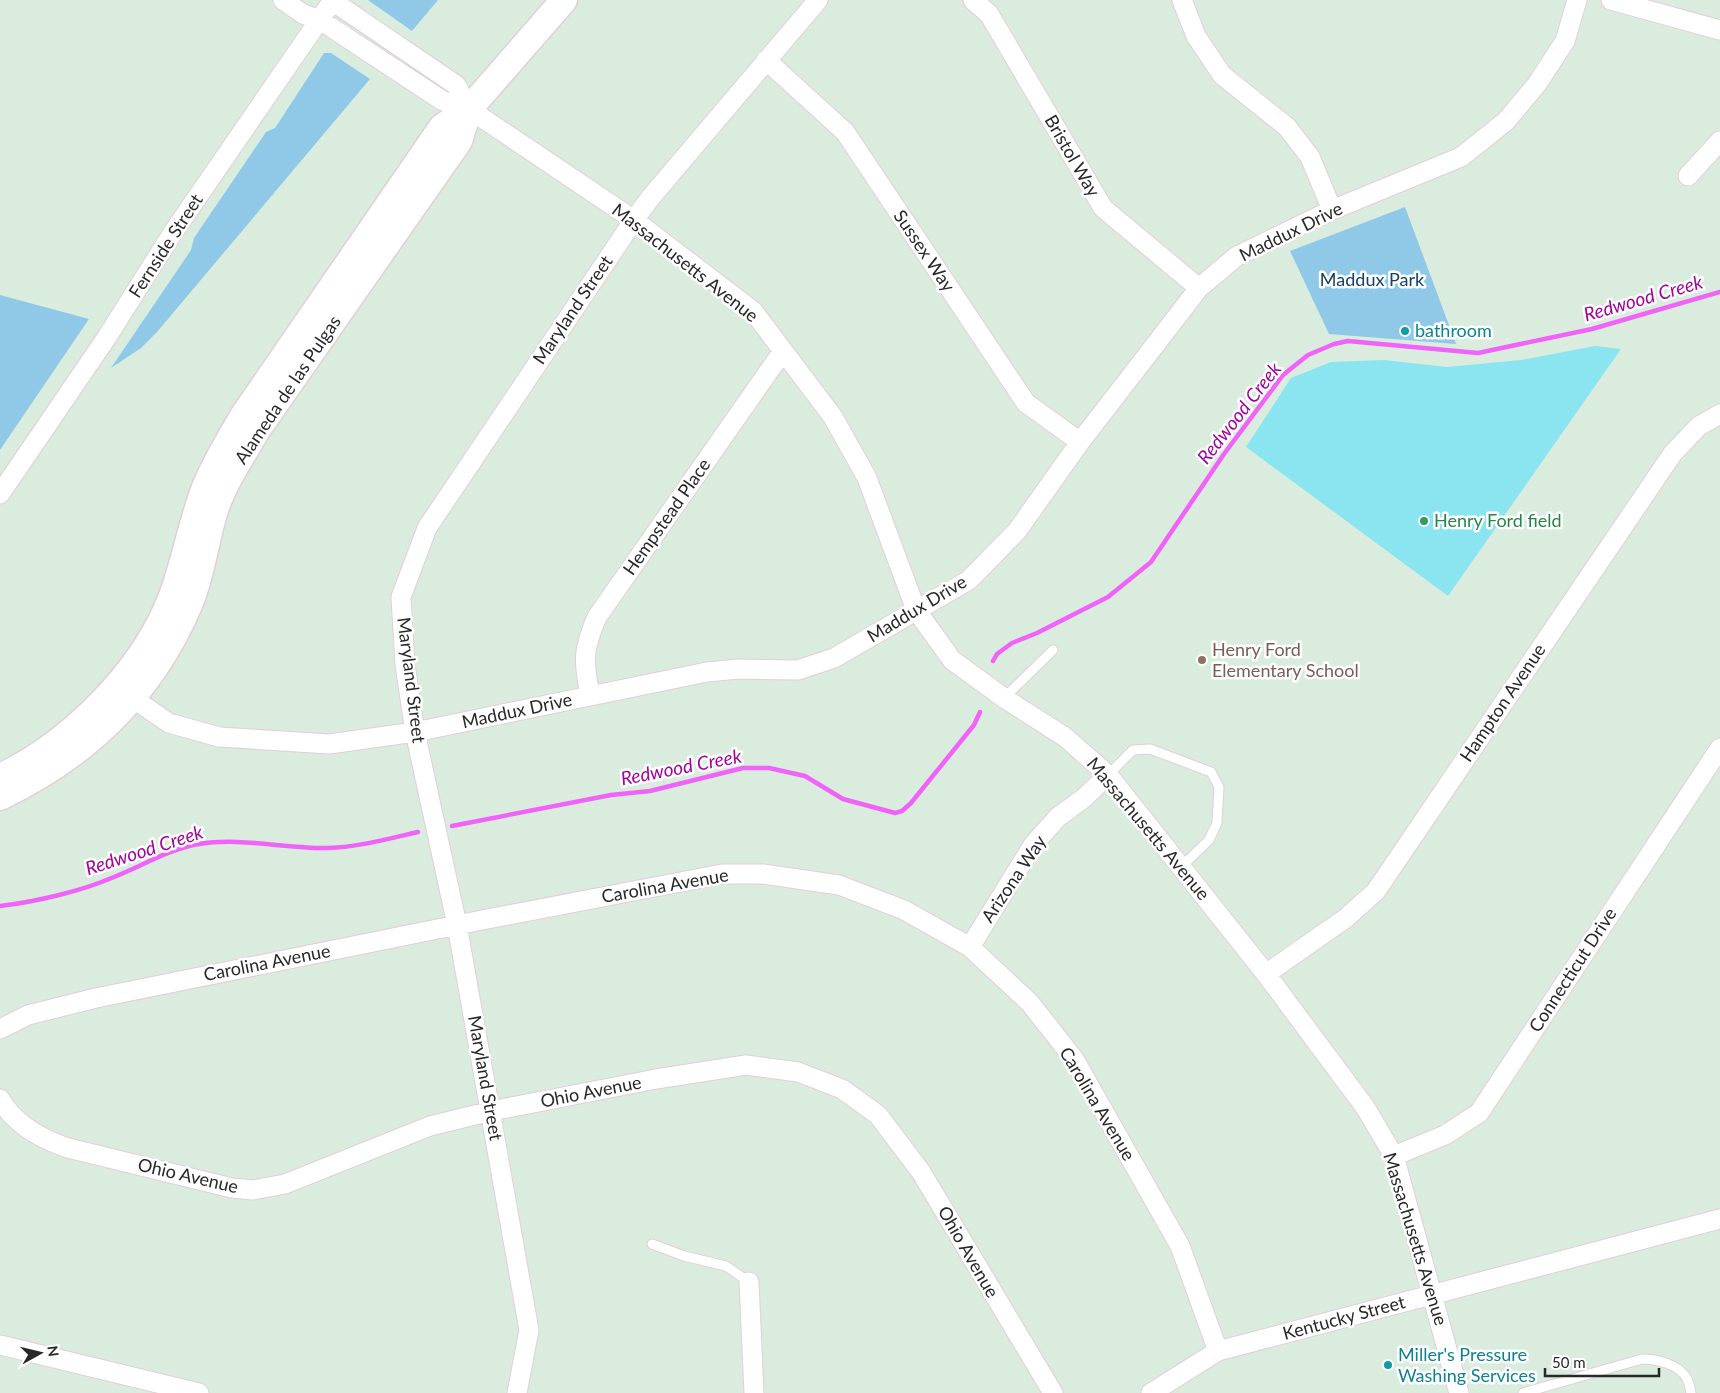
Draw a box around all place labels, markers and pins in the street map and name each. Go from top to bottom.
place label: bathroom [1415,319,1492,341]
marker: bathroom [1399,325,1411,337]
place label: Henry Ford field [1434,509,1562,531]
marker: Henry Ford field [1418,515,1430,527]
place label: Henry Ford Elementary School [1212,638,1359,681]
marker: Henry Ford Elementary School [1196,654,1208,666]
place label: Miller's Pressure Washing Services [1398,1343,1536,1386]
marker: Miller's Pressure Washing Services [1382,1359,1394,1371]

